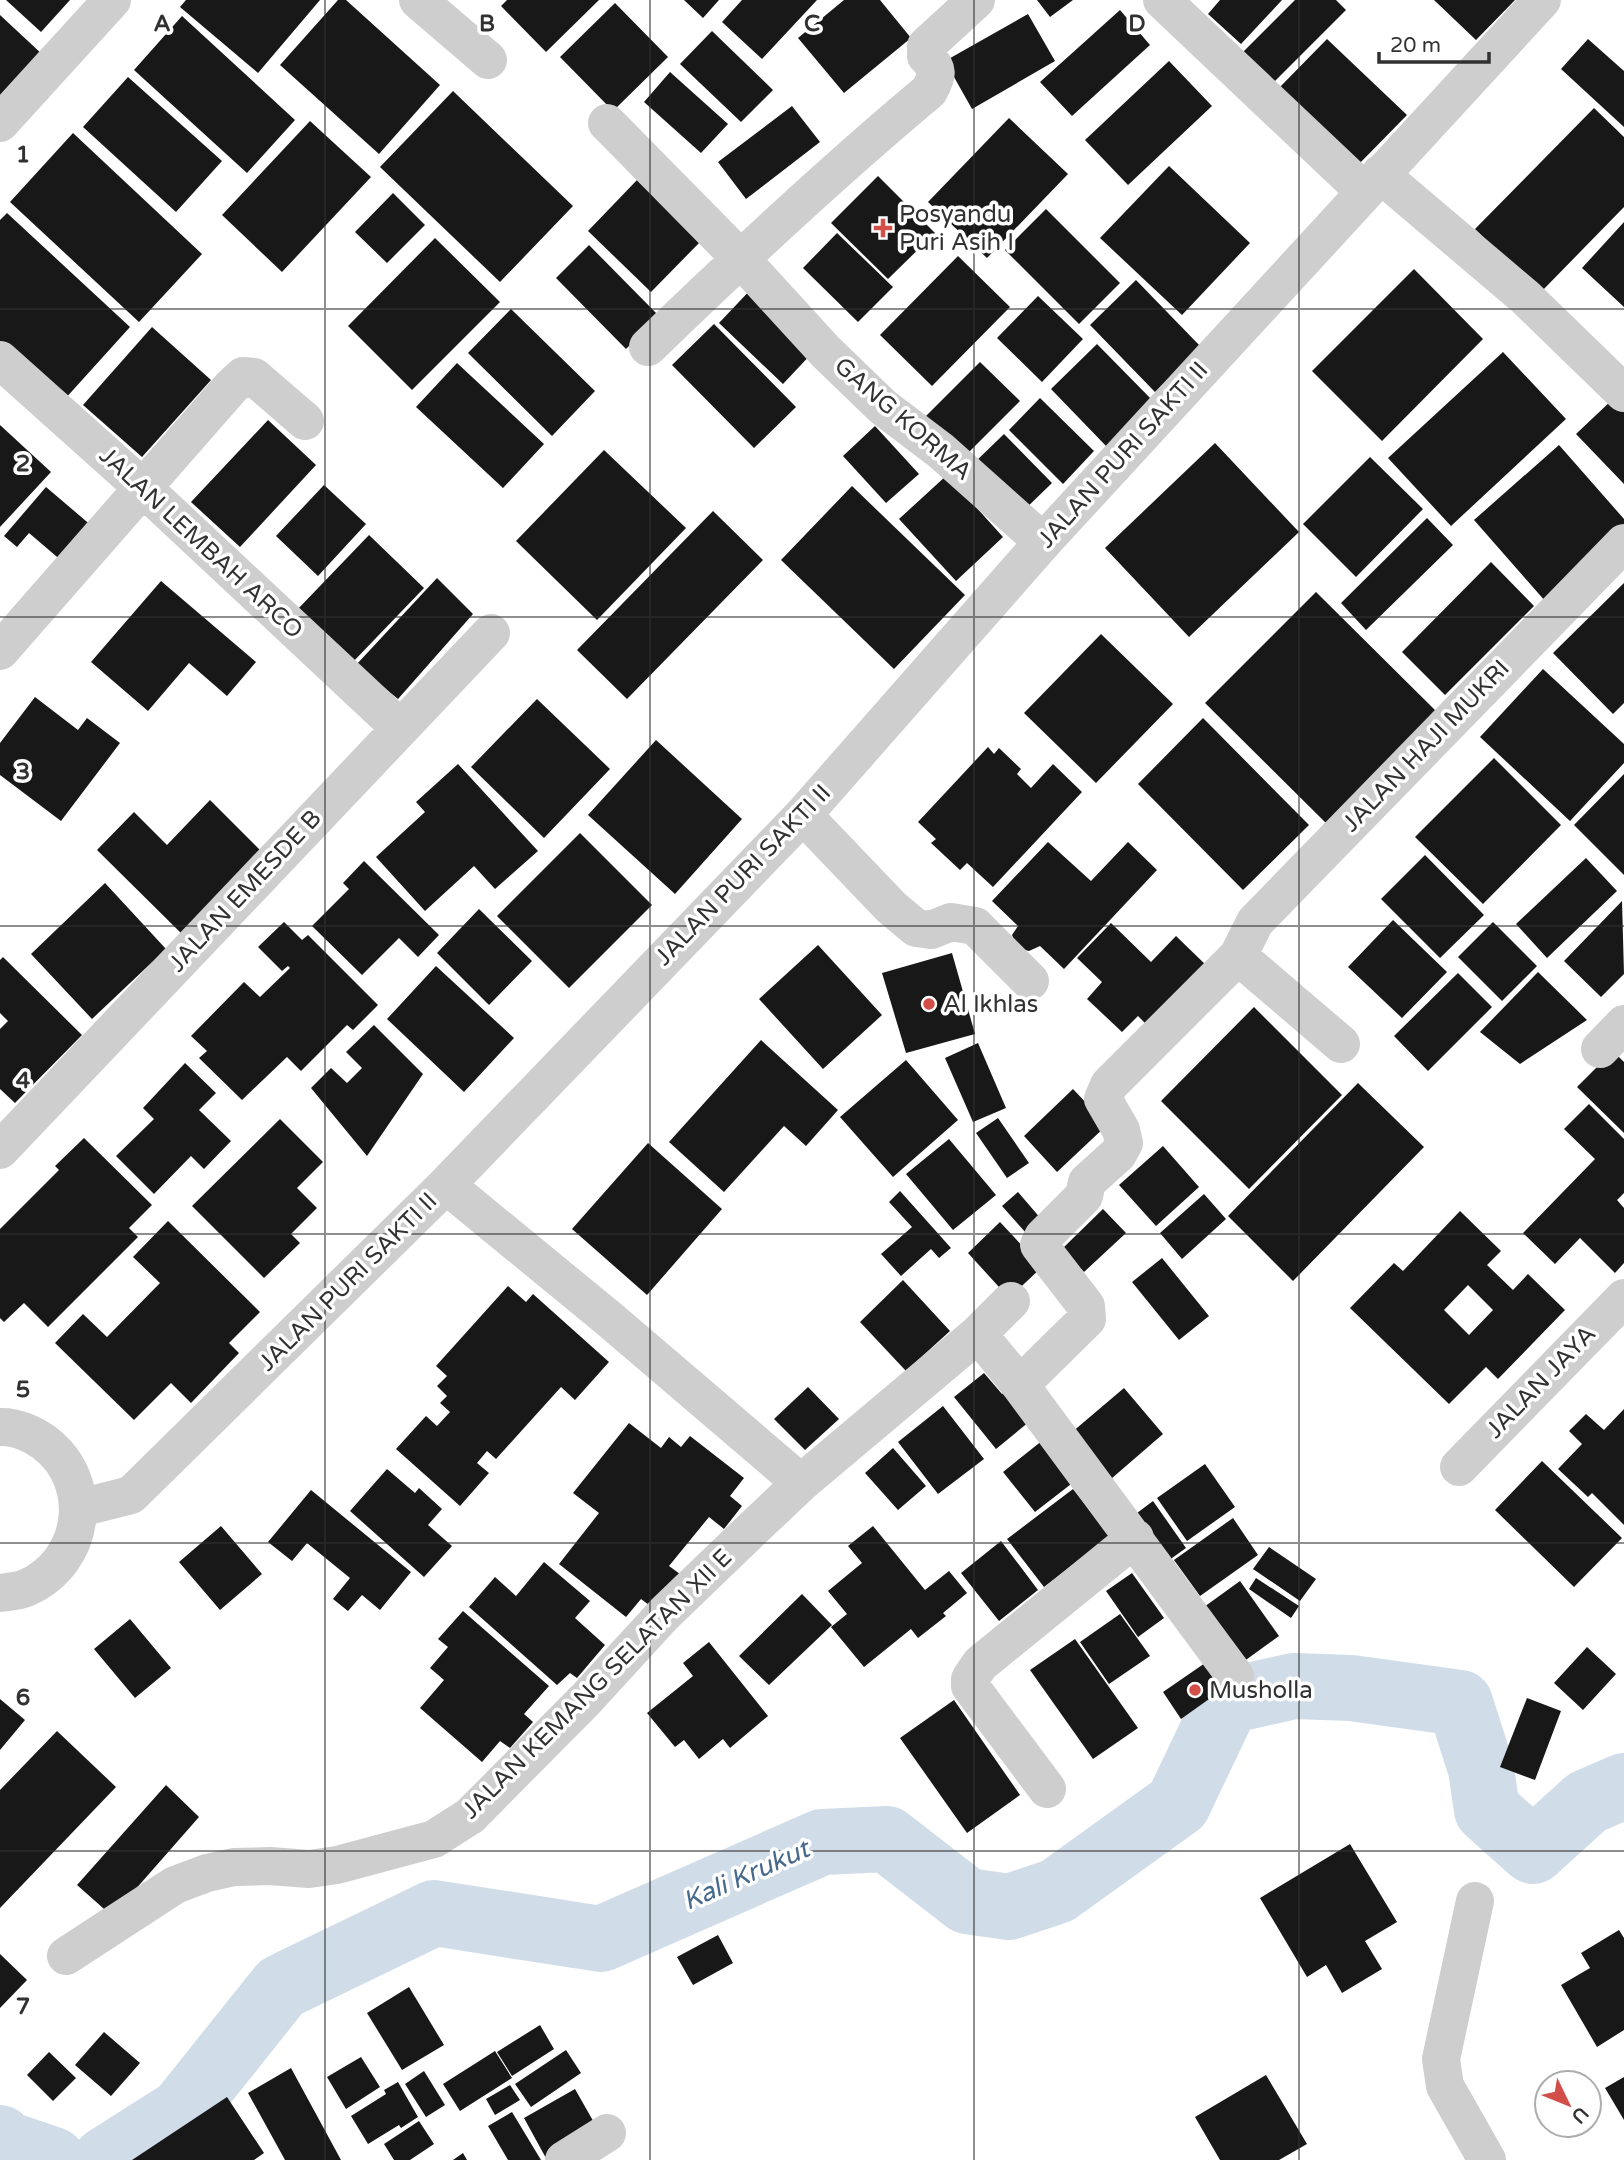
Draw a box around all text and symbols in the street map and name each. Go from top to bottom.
text: A [153,10,171,38]
text: B [479,10,495,38]
text: C [804,10,820,38]
text: D [1128,10,1146,38]
scale bar [1379,21,1489,65]
text: 20 m [1390,33,1441,58]
text: 1 [16,141,30,169]
place label: Posyandu Puri Asih I [899,200,1014,257]
marker: Posyandu Puri Asih I [873,218,893,238]
street label: GANG KORMA [828,351,978,487]
street label: JALAN PURI SAKTI II [1032,356,1214,554]
street label: JALAN LEMBAH ARCO [93,441,309,645]
text: 2 [16,450,30,478]
street label: JALAN HAJI MUKRI [1337,654,1515,838]
text: 3 [16,758,30,786]
street label: JALAN PURI SAKTI II [649,778,837,972]
street label: JALAN EMESDE B [163,804,327,978]
place label: Al Ikhlas [943,990,1038,1019]
marker: Al Ikhlas [921,996,937,1012]
text: 4 [16,1067,31,1095]
street label: JALAN PURI SAKTI II [253,1187,443,1377]
street label: JALAN JAYA [1480,1320,1602,1444]
text: 5 [16,1376,30,1404]
street label: JALAN KEMANG SELATAN XII E [456,1543,738,1825]
place label: Musholla [1209,1676,1313,1705]
marker: Musholla [1187,1682,1203,1698]
text: 6 [16,1684,30,1712]
water label: Kali Krukut [678,1832,817,1917]
text: 7 [16,1993,30,2021]
north arrow [1533,2069,1603,2139]
text: U [1567,2102,1593,2128]

